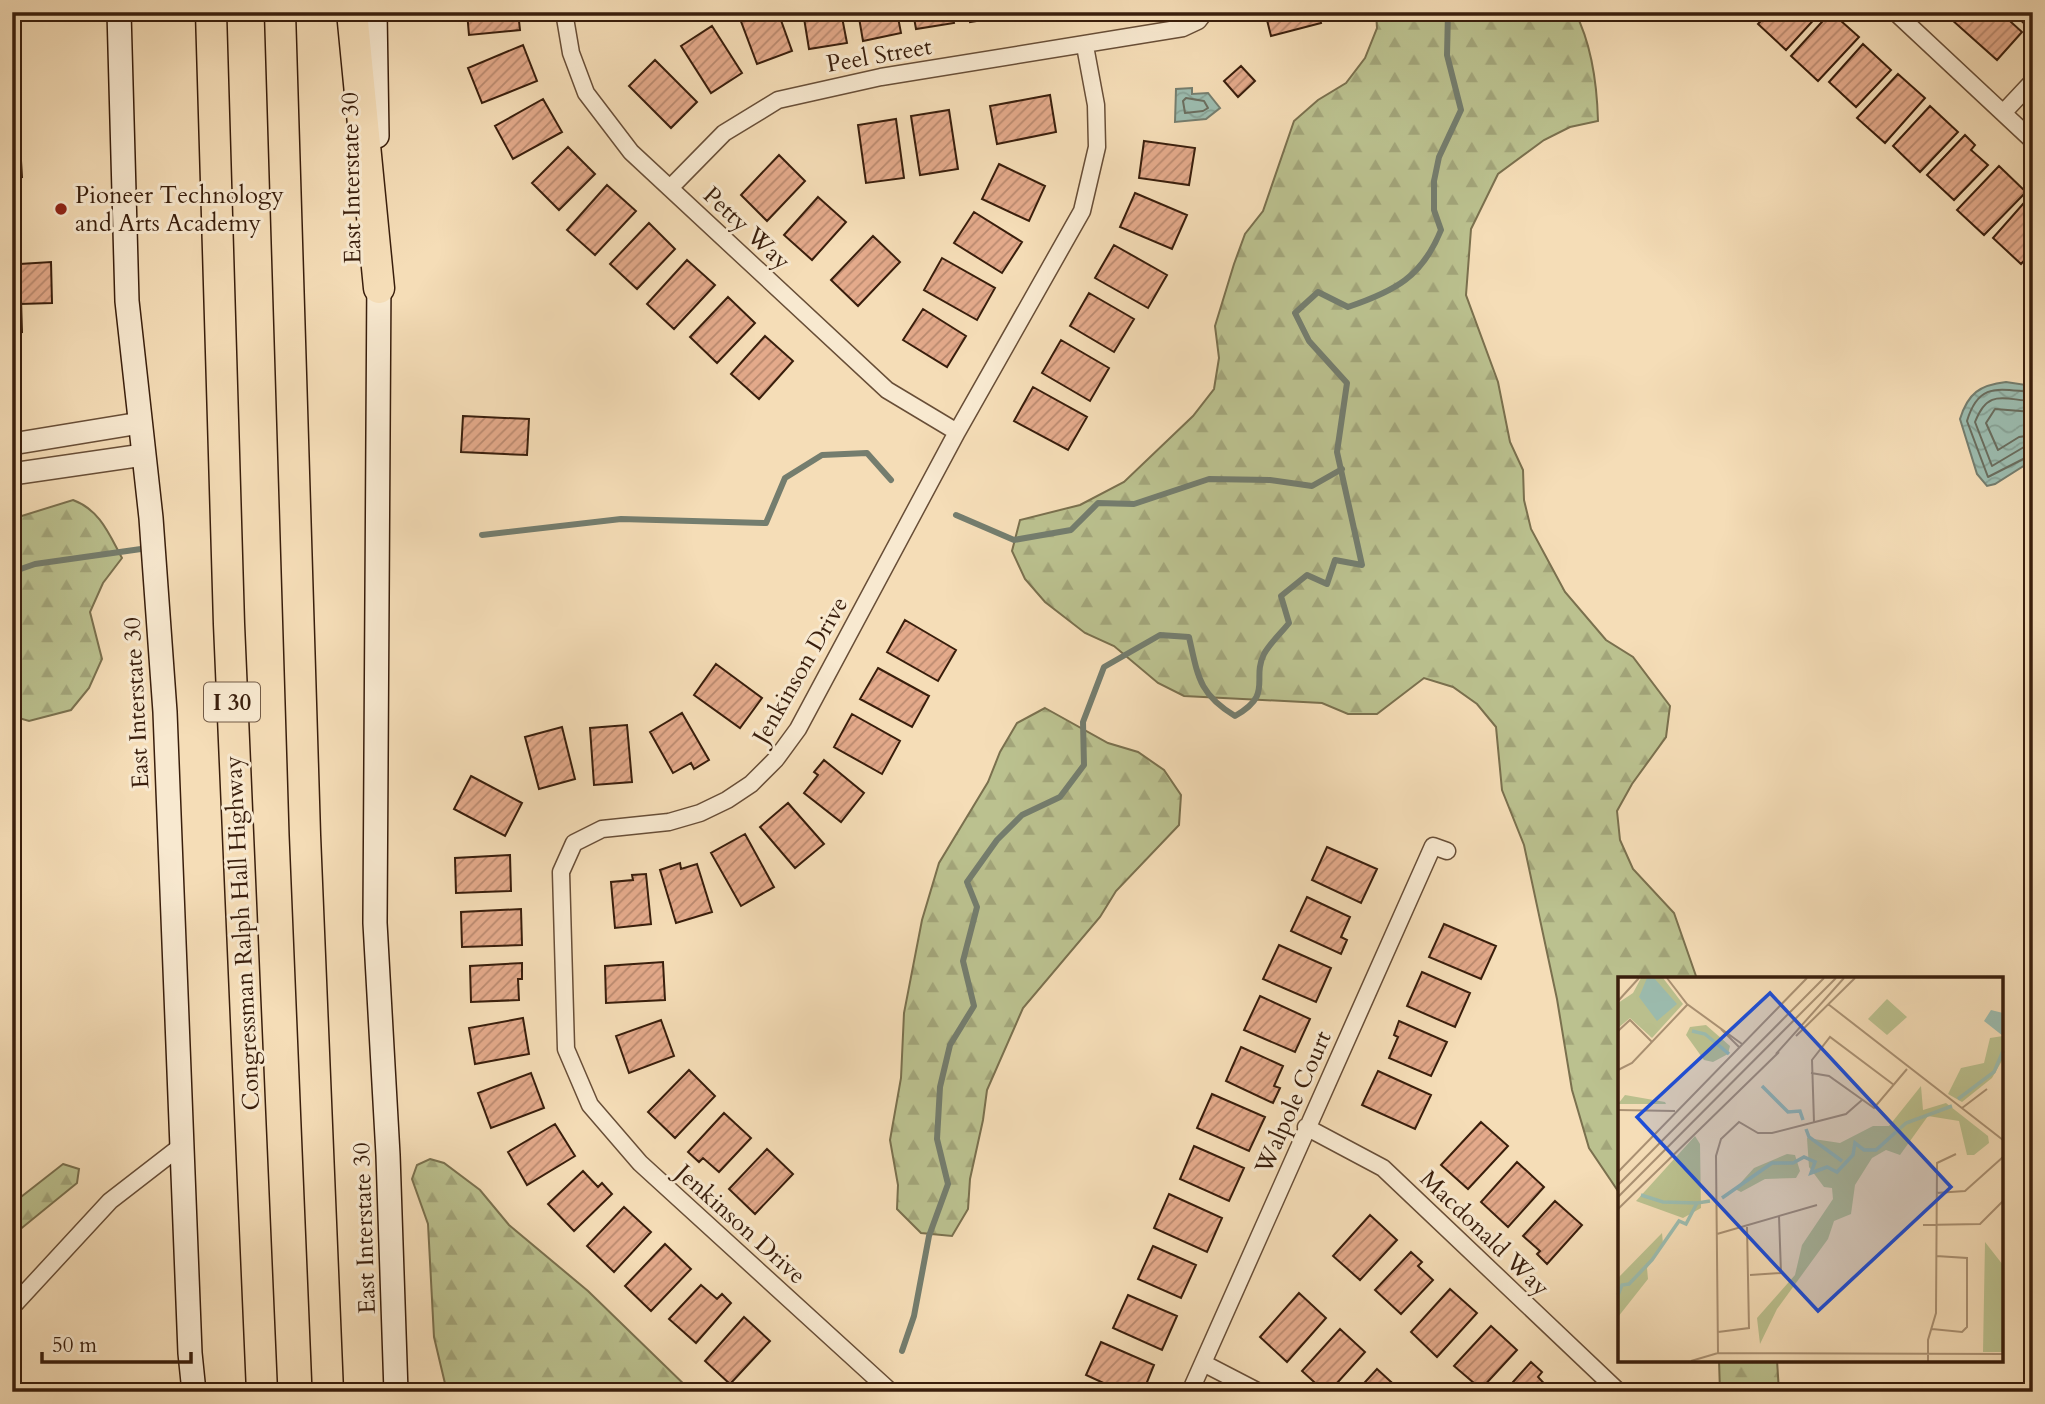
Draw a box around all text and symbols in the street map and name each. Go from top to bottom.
street label: Peel Street [824,30,935,81]
street label: East Interstate 30 [334,92,369,264]
place label: Pioneer Technology and Arts Academy [75,179,284,240]
street label: Petty Way [696,179,798,278]
marker: Pioneer Technology and Arts Academy [53,201,69,217]
street label: Jenkinson Drive [743,591,856,753]
street label: East Interstate 30 [116,616,157,790]
road number: I 30 [204,682,260,722]
street label: Congressman Ralph Hall Highway [217,754,268,1111]
inset map [1618,977,2003,1362]
street label: Walpole Court [1247,1025,1340,1180]
street label: East Interstate 30 [345,1142,384,1314]
street label: Jenkinson Drive [666,1155,813,1292]
street label: Macdonald Way [1413,1163,1557,1304]
scale bar [42,1320,191,1364]
text: 50 m [52,1331,97,1360]

